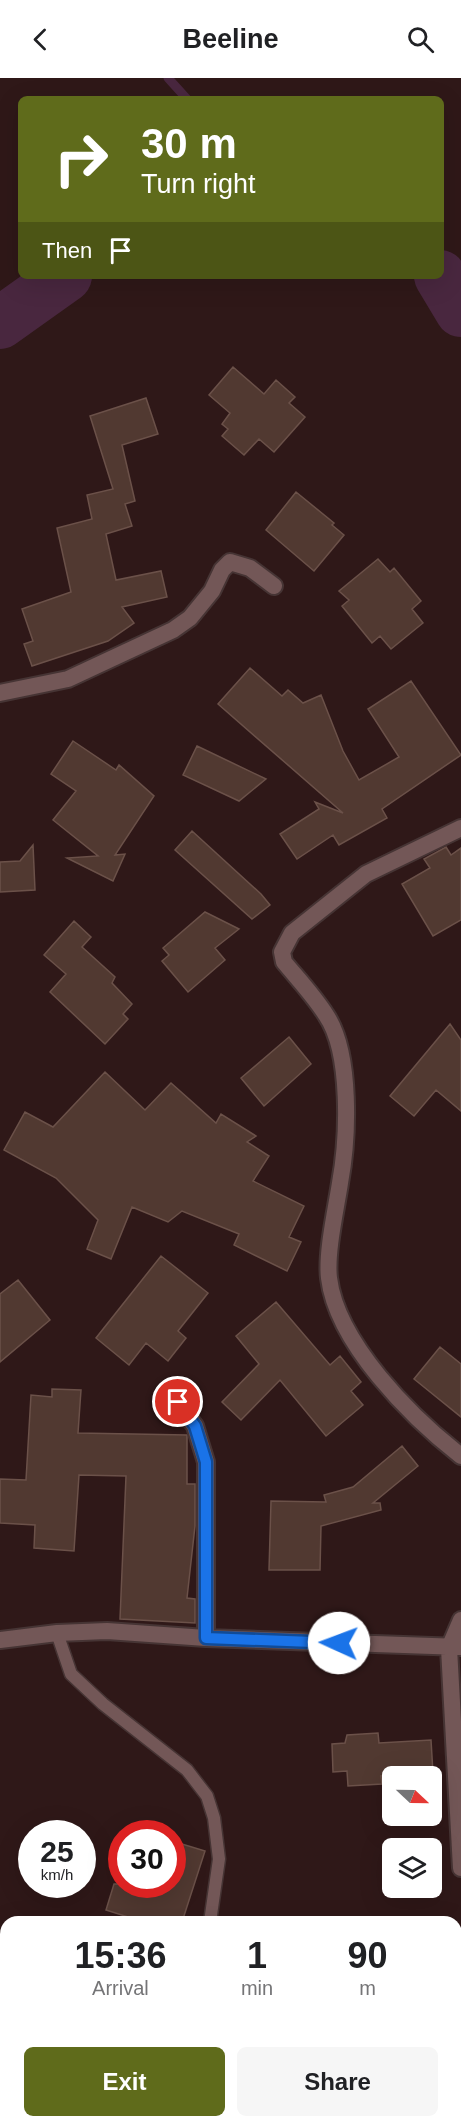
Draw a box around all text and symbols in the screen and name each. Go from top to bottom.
icon: back [24,23,57,56]
icon: search [404,23,437,56]
text: Beeline [182,24,279,54]
icon: right [42,120,120,198]
text: 30 m [141,120,237,167]
text: Turn right [141,169,256,199]
icon: arrive [104,234,137,267]
text: Then [42,238,92,263]
pin [152,1376,203,1427]
icon: arrive [161,1385,194,1418]
position arrow [307,1611,371,1675]
north arrow [382,1766,442,1826]
map controls [382,1766,442,1898]
speed limit sign: 30 [108,1820,186,1898]
text: 25 [40,1835,74,1868]
button: layers [382,1838,442,1898]
text: km/h [41,1866,73,1883]
text: 15:36 [74,1935,166,1976]
text: 1 [247,1935,267,1976]
text: 90 [348,1935,388,1976]
text: Arrival [92,1977,149,1999]
text: min [241,1977,273,1999]
text: m [359,1977,376,1999]
button: Exit [24,2047,225,2116]
button: Share [237,2047,438,2116]

